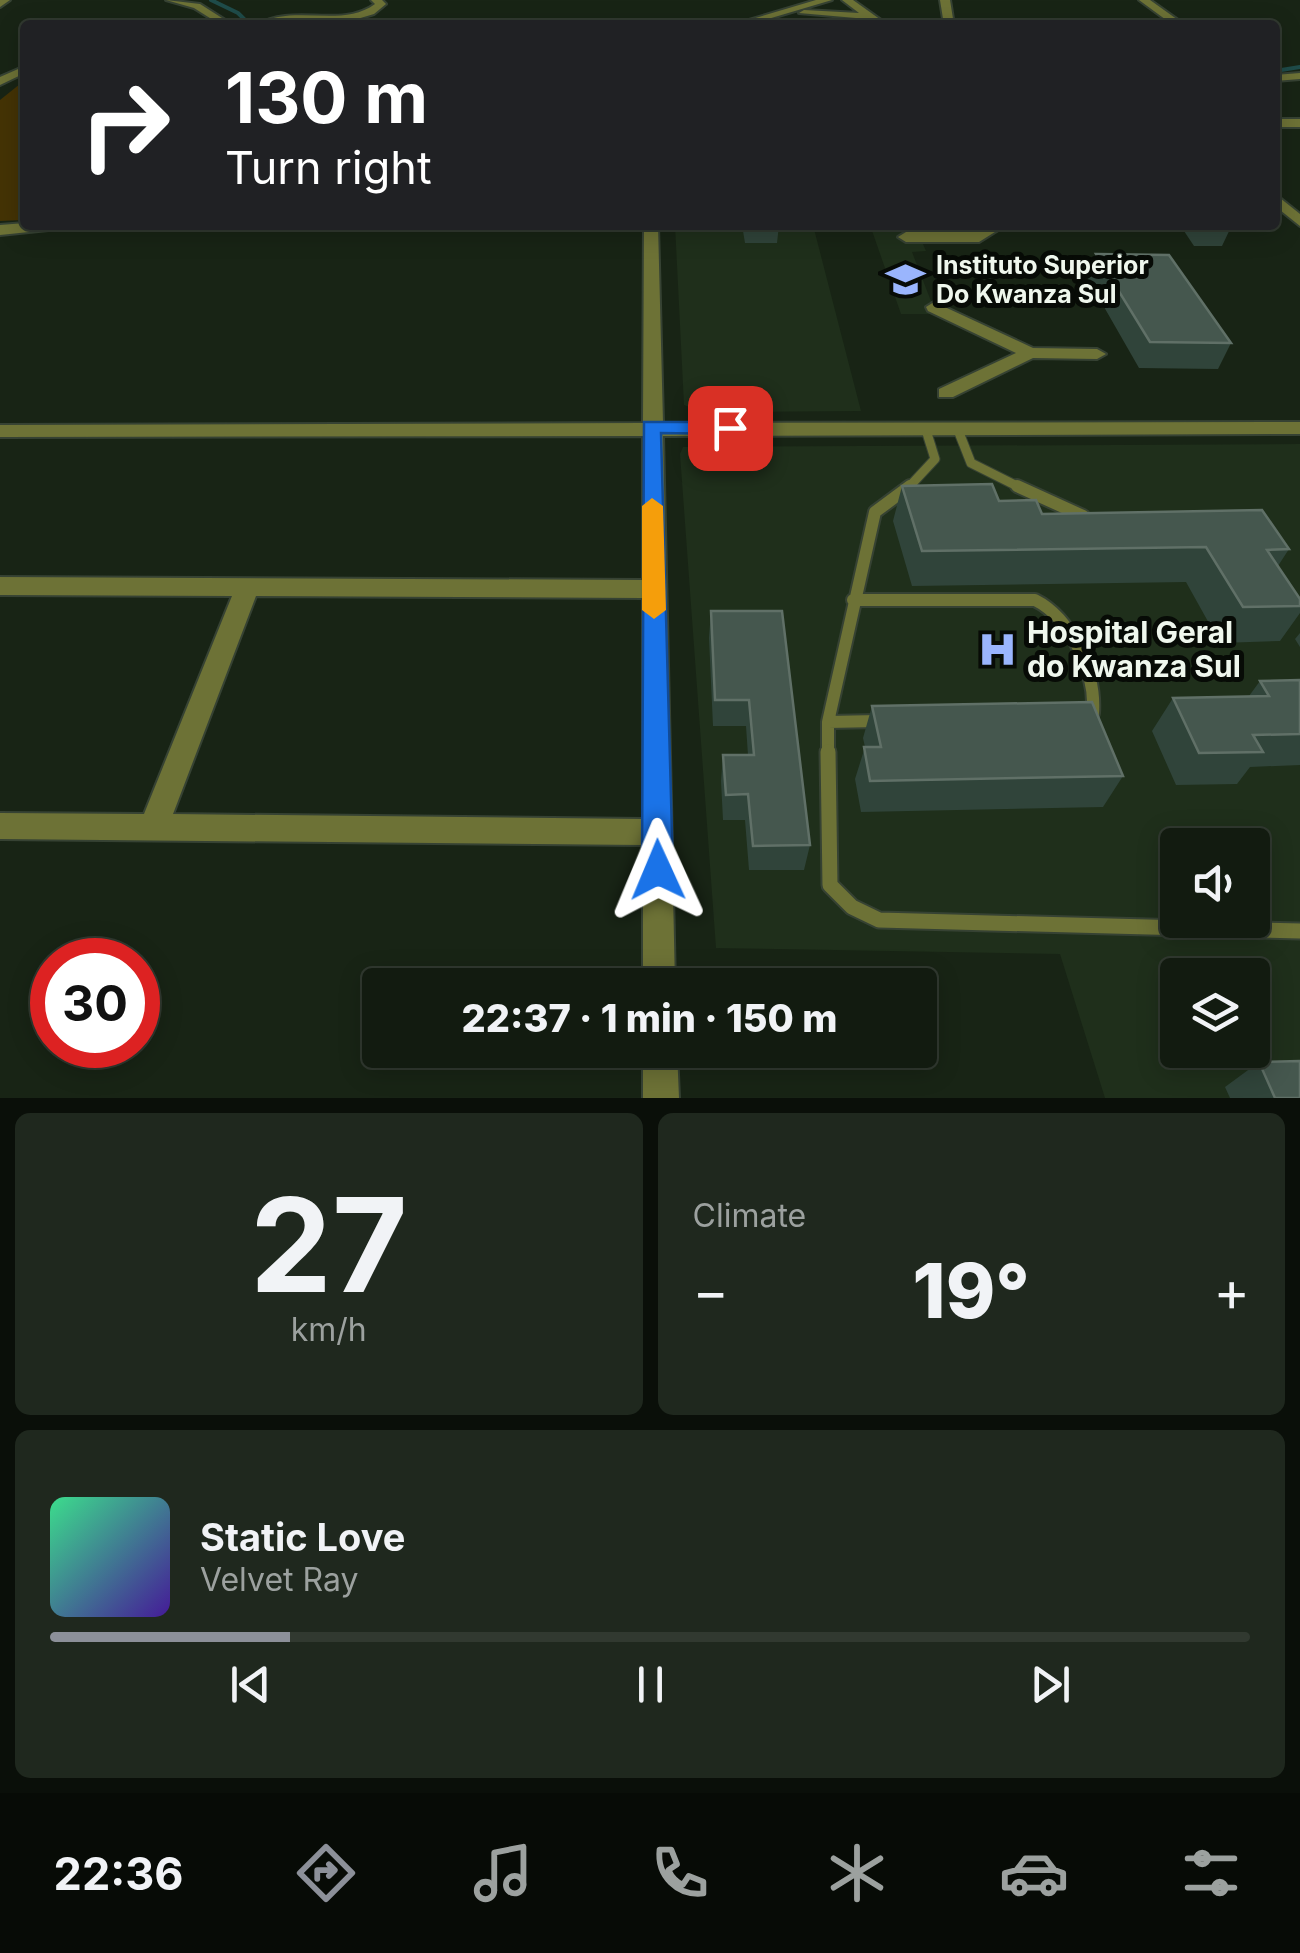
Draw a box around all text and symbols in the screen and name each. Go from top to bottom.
text: 130 m [225,55,428,140]
icon: right [60,60,190,190]
text: Turn right [225,140,432,195]
place label: Instituto Superior Do Kwanza Sul [936,250,1149,309]
school or university icon: Instituto Superior Do Kwanza Sul [885,258,927,300]
pin [688,386,773,471]
icon: arrive [703,401,758,456]
place label: Hospital Geral do Kwanza Sul [1027,614,1241,684]
hospital icon: Hospital Geral do Kwanza Sul [976,628,1018,670]
position arrow [606,818,710,922]
map controls [1160,828,1270,1068]
button: sound [1160,828,1270,938]
speed limit sign: 30 [30,938,160,1068]
button: layers [1160,958,1270,1068]
text: 22:37 · 1 min · 150 m [462,995,837,1041]
text: 27 [250,1166,408,1323]
text: Climate [693,1196,806,1235]
text: 19° [913,1245,1030,1336]
text: − [693,1258,729,1324]
text: + [1214,1258,1250,1324]
text: km/h [291,1310,367,1349]
text: Static Love [200,1514,405,1560]
text: Velvet Ray [200,1560,358,1599]
icon: previous [223,1657,278,1712]
icon: pause [623,1657,678,1712]
icon: next [1023,1657,1078,1712]
icon: directions [291,1838,361,1908]
icon: music [468,1838,538,1908]
icon: phone [645,1838,715,1908]
icon: climate [822,1838,892,1908]
icon: car [999,1838,1069,1908]
icon: filters [1176,1838,1246,1908]
text: 22:36 [54,1846,184,1901]

